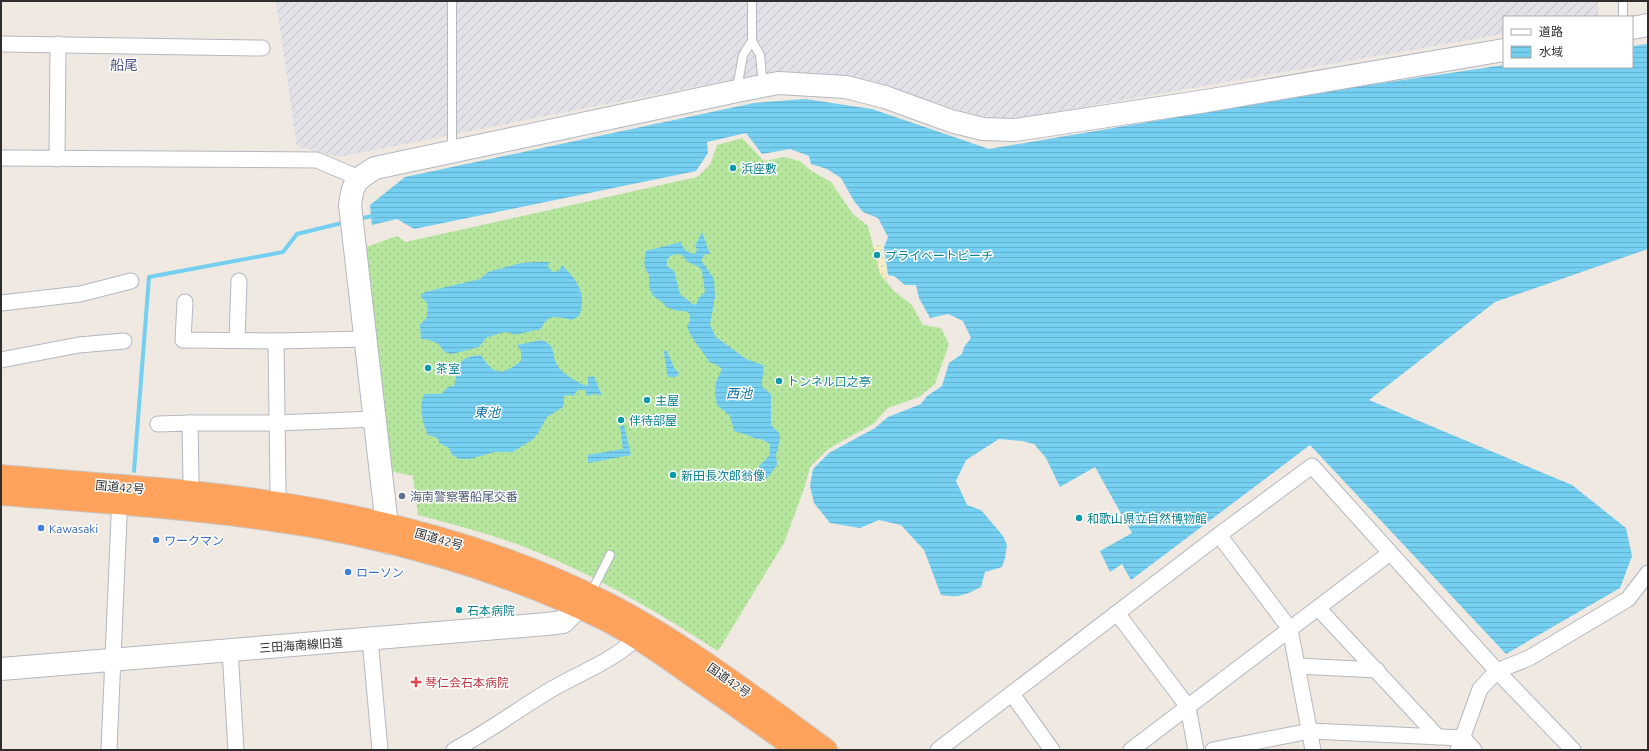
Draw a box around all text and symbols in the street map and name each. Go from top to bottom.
legend [1503,16,1633,68]
text: 道路 [1539,25,1563,38]
text: 水域 [1539,45,1563,58]
district label: 船尾 [110,57,138,73]
place label: 浜座敷 [741,162,777,175]
marker: 浜座敷 [728,163,738,173]
place label: プライベートビーチ [885,249,993,262]
marker: プライベートビーチ [872,250,882,260]
place label: 茶室 [436,362,460,375]
marker: 茶室 [423,363,433,373]
place label: トンネル口之亭 [787,375,871,388]
marker: トンネル口之亭 [774,376,784,386]
water label: 西池 [726,386,754,400]
place label: 主屋 [655,394,679,407]
marker: 主屋 [642,395,652,405]
water label: 東池 [474,405,502,419]
place label: 伴待部屋 [629,414,677,427]
marker: 伴待部屋 [616,415,626,425]
place label: 新田長次郎翁像 [681,469,765,482]
marker: 新田長次郎翁像 [668,470,678,480]
street label: 国道42号 [95,478,145,496]
place label: 海南警察署船尾交番 [410,490,518,503]
marker: 海南警察署船尾交番 [397,491,407,501]
place label: 和歌山県立自然博物館 [1087,512,1207,525]
marker: 和歌山県立自然博物館 [1074,513,1084,523]
place label: Kawasaki [49,522,98,535]
marker: Kawasaki [36,523,46,533]
street label: 国道42号 [413,526,465,552]
place label: ワークマン [164,534,224,547]
marker: ワークマン [151,535,161,545]
place label: ローソン [356,566,404,579]
marker: ローソン [343,567,353,577]
place label: 石本病院 [467,604,515,617]
marker: 石本病院 [454,605,464,615]
street label: 三田海南線旧道 [259,636,343,654]
street label: 国道42号 [705,660,753,700]
marker: 琴仁会石本病院 [410,676,422,688]
place label: 琴仁会石本病院 [425,676,509,689]

